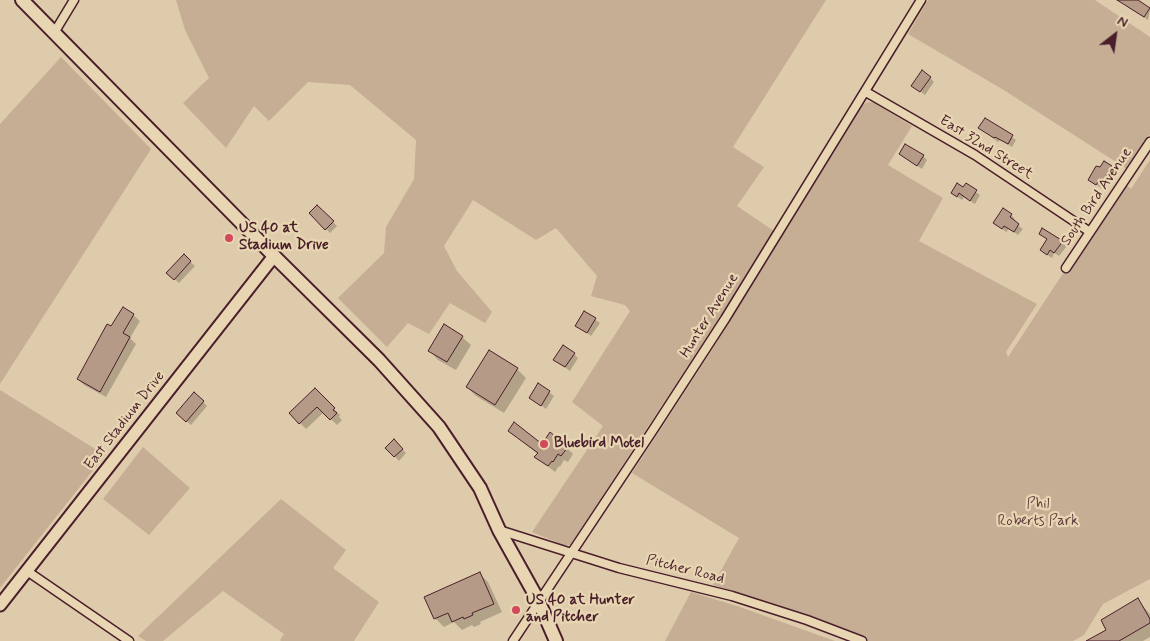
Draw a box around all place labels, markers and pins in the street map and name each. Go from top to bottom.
place label: US 40 at Stadium Drive [239,220,329,255]
marker: US 40 at Stadium Drive [223,232,235,244]
place label: Bluebird Motel [554,435,644,453]
marker: Bluebird Motel [538,438,550,450]
place label: US 40 at Hunter and Pitcher [526,592,635,627]
marker: US 40 at Hunter and Pitcher [510,604,522,616]

